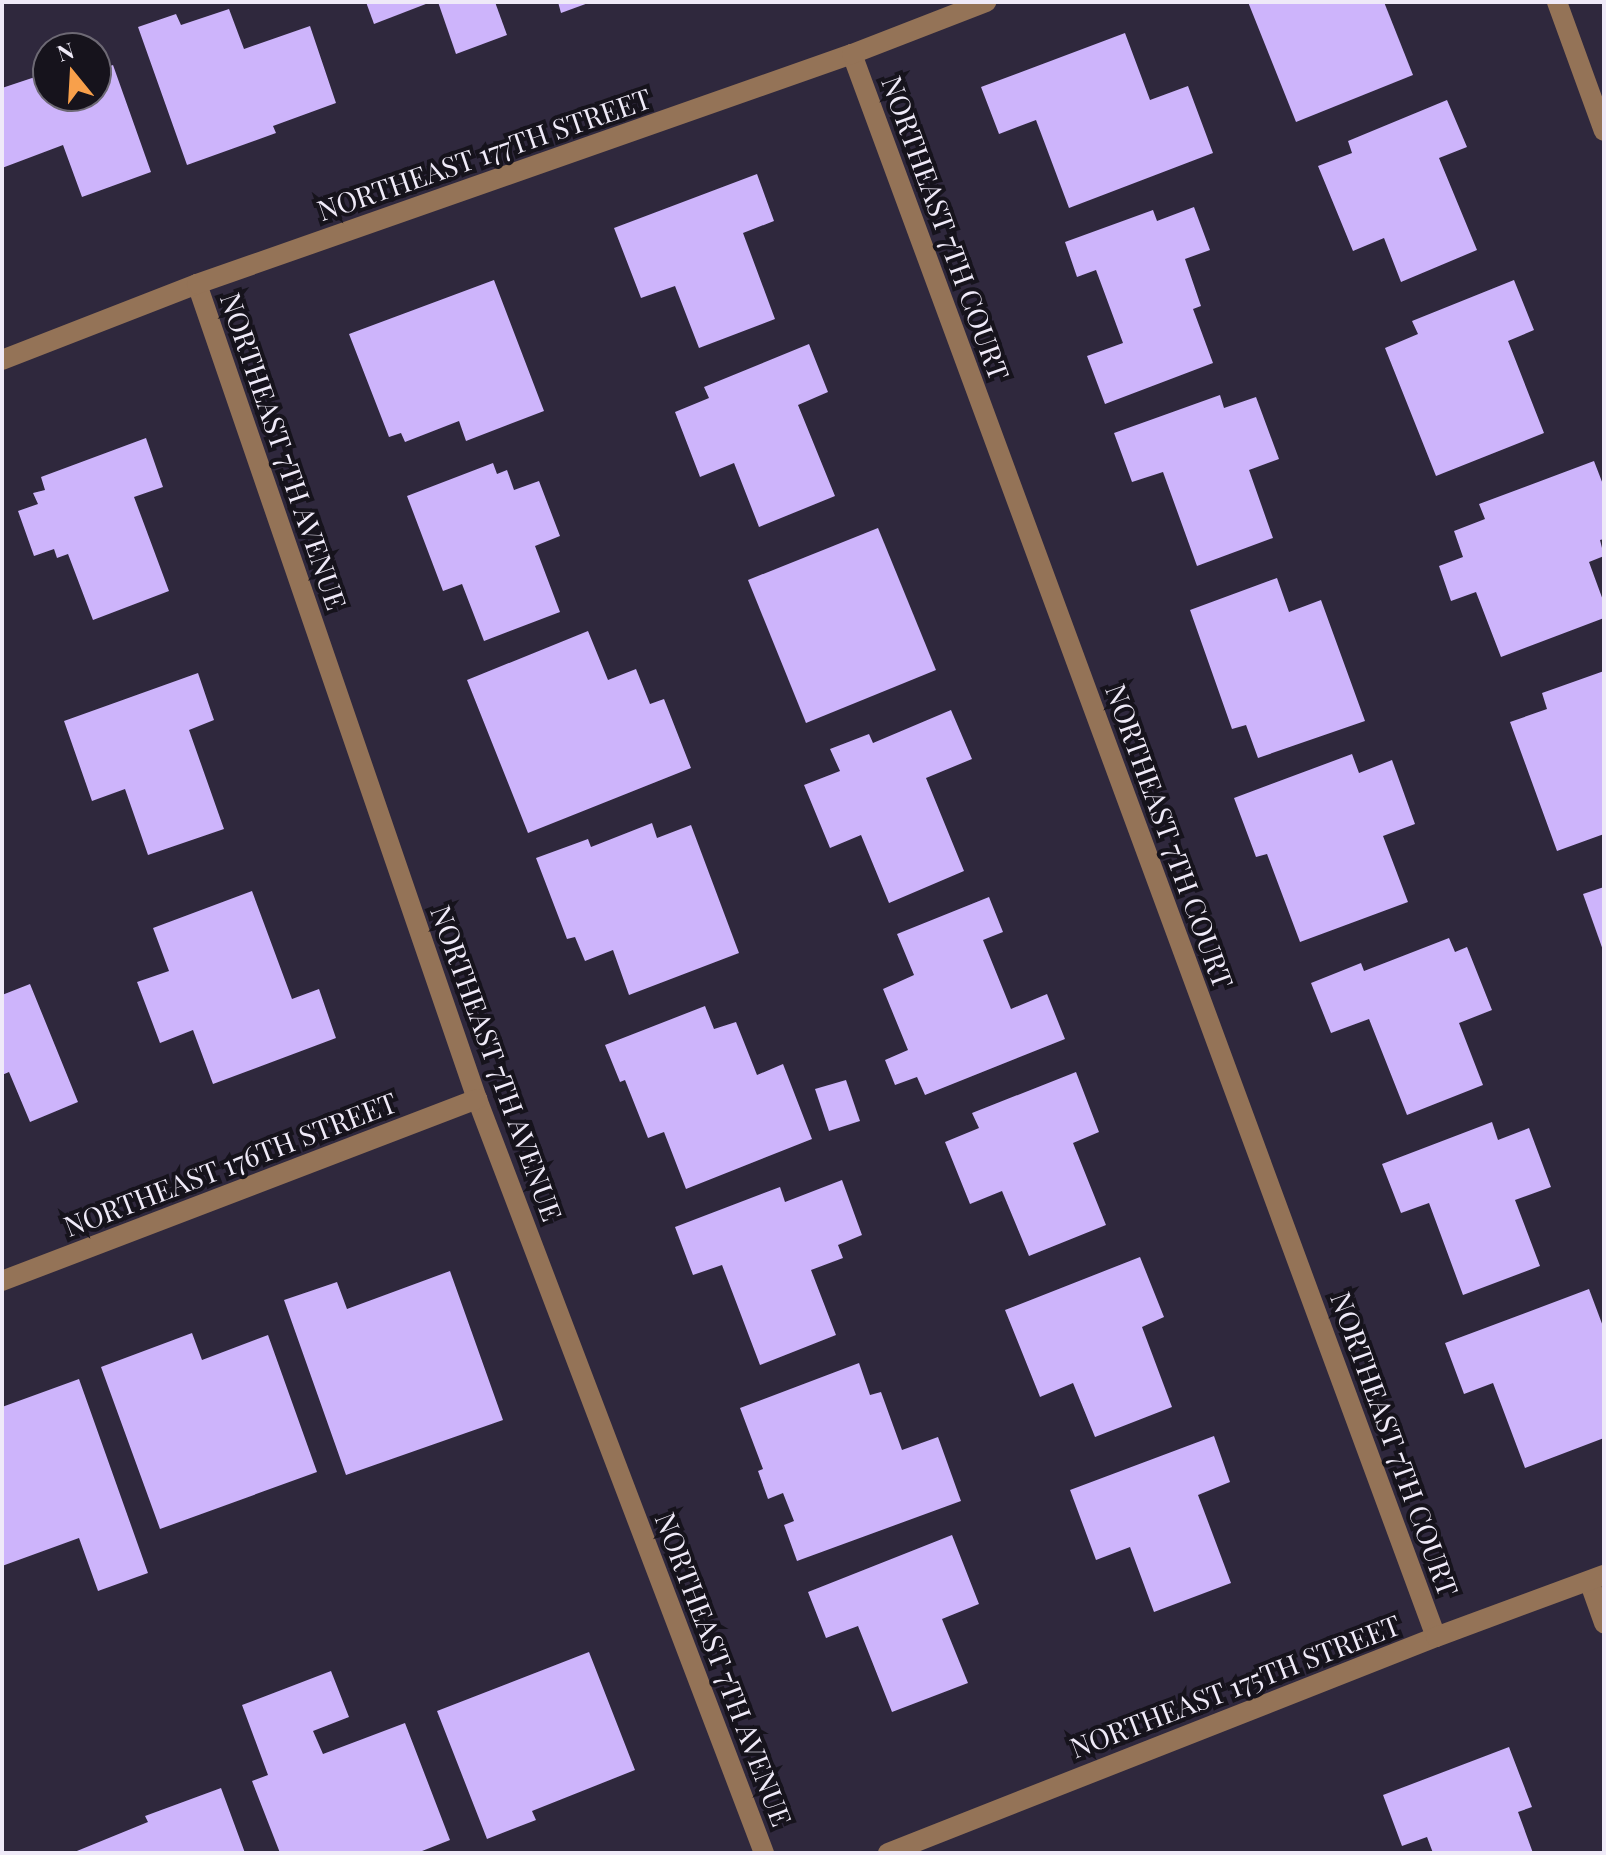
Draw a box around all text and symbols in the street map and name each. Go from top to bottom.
north arrow [32,32,112,112]
text: N [53,34,77,68]
street label: NORTHEAST 7TH COURT [875,71,1017,385]
street label: NORTHEAST 177TH STREET [312,81,656,227]
street label: NORTHEAST 7TH AVENUE [214,287,354,615]
street label: NORTHEAST 7TH COURT [1099,679,1241,993]
street label: NORTHEAST 7TH AVENUE [424,900,570,1226]
street label: NORTHEAST 176TH STREET [58,1085,402,1243]
street label: NORTHEAST 7TH COURT [1324,1287,1466,1601]
street label: NORTHEAST 7TH AVENUE [648,1507,800,1831]
street label: NORTHEAST 175TH STREET [1065,1607,1405,1765]

